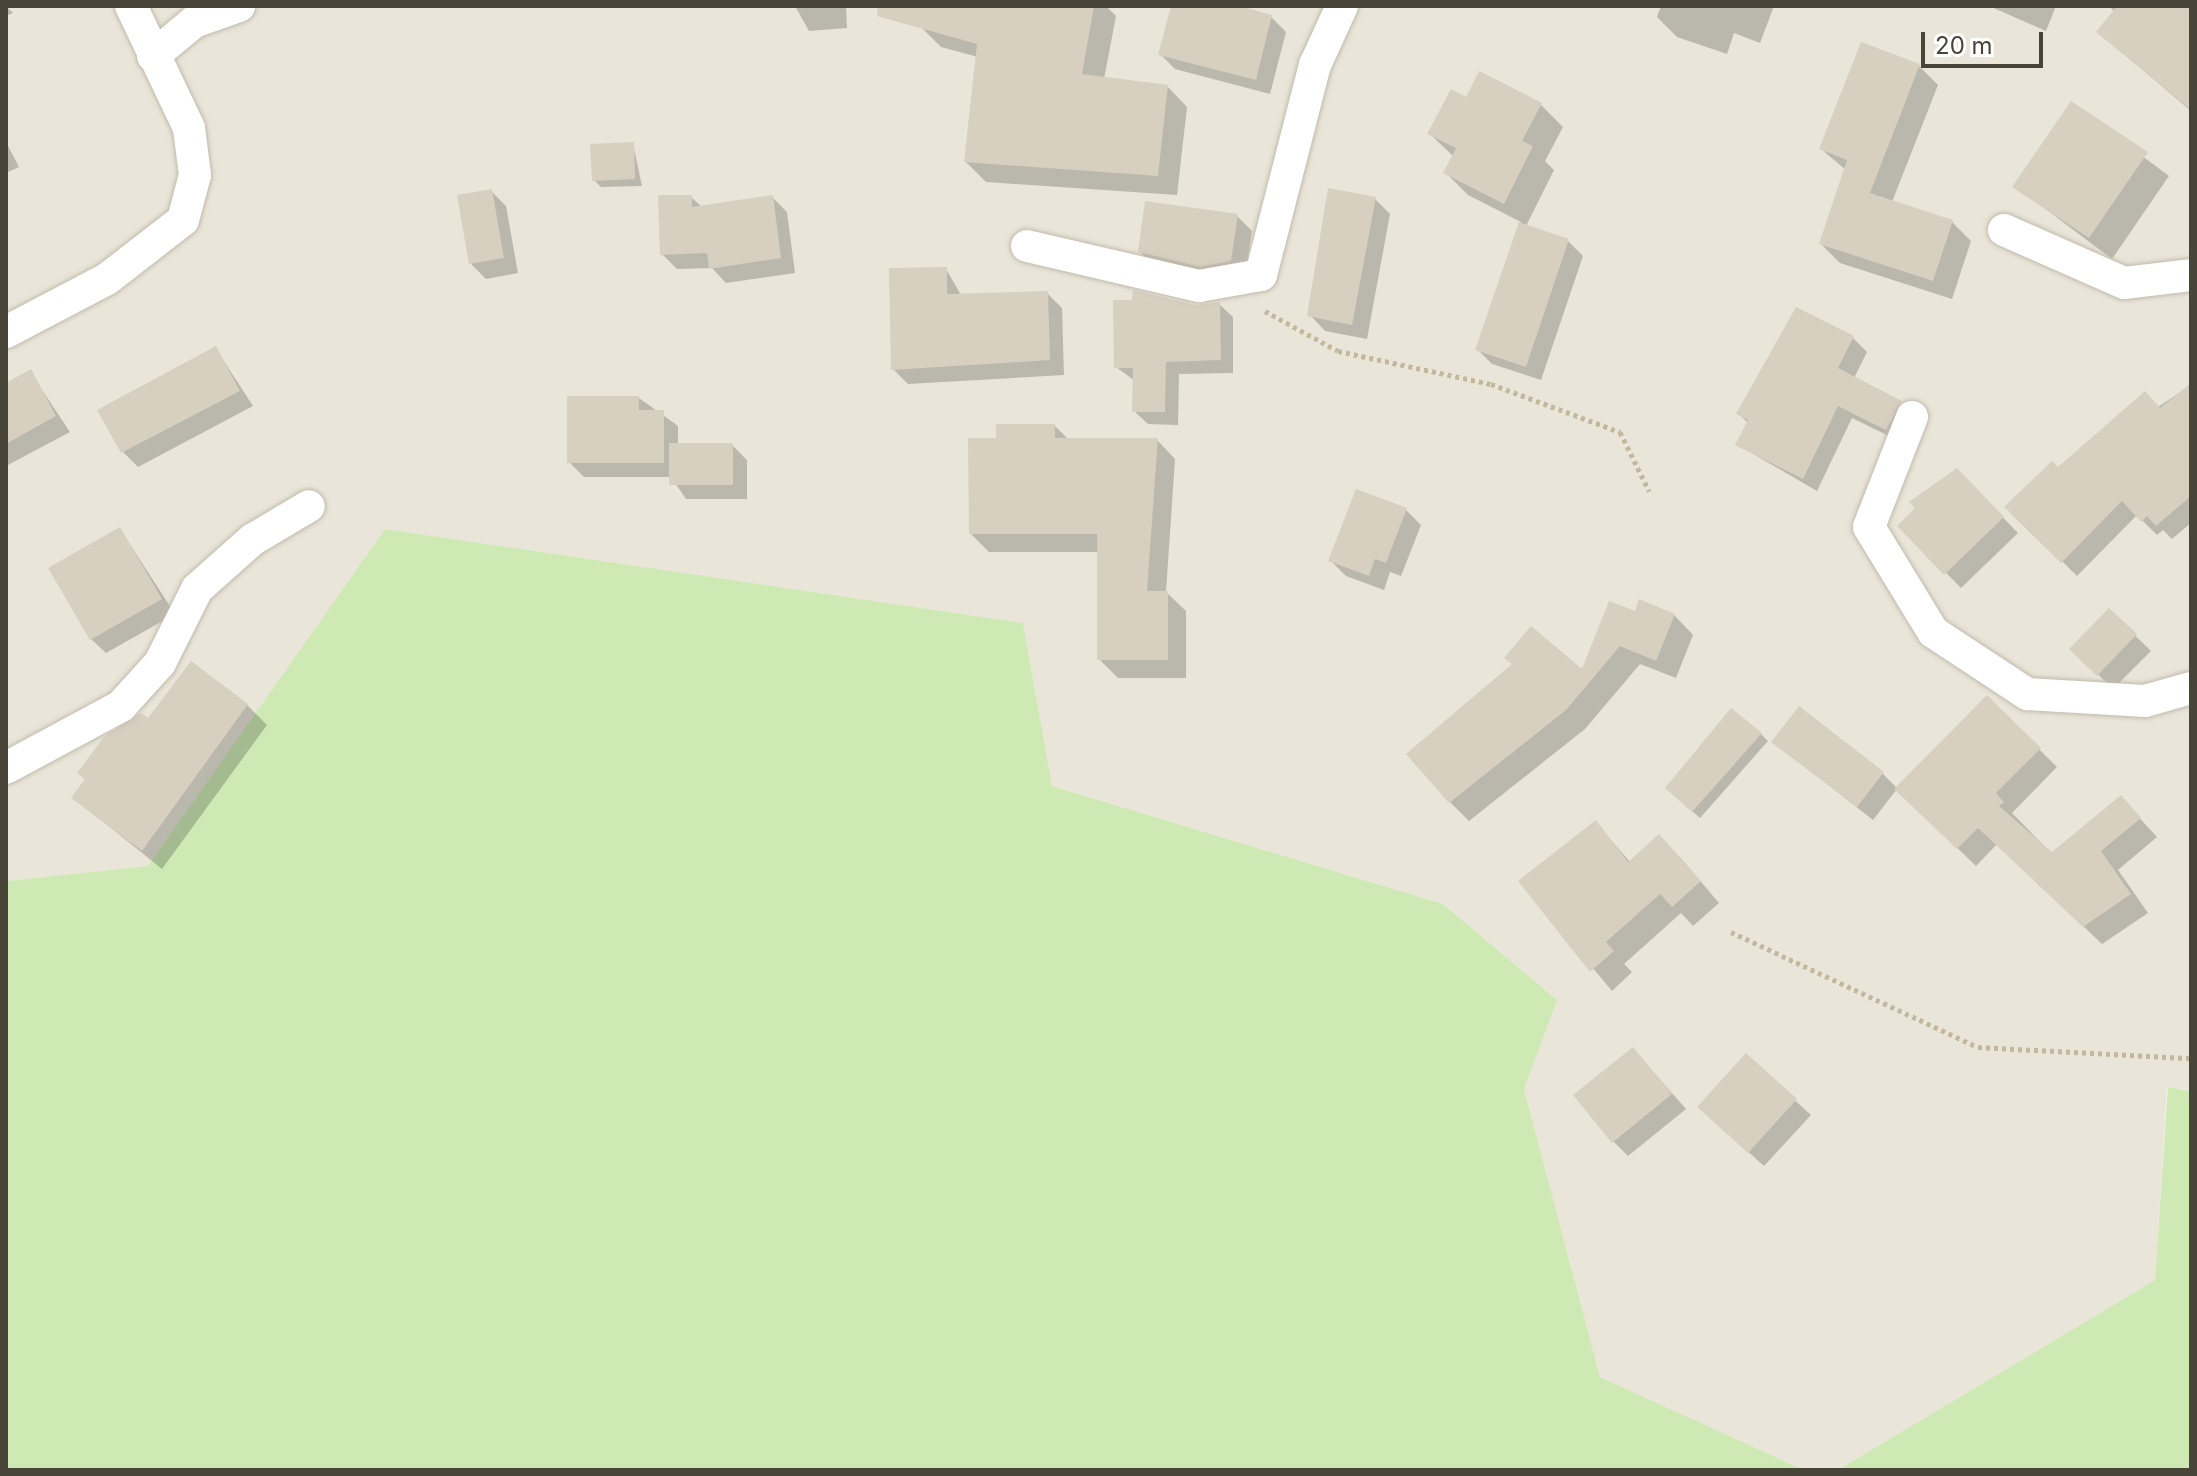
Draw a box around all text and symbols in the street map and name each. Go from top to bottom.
scale bar [1925,16,2047,66]
text: 20 m [1935,31,1993,60]

